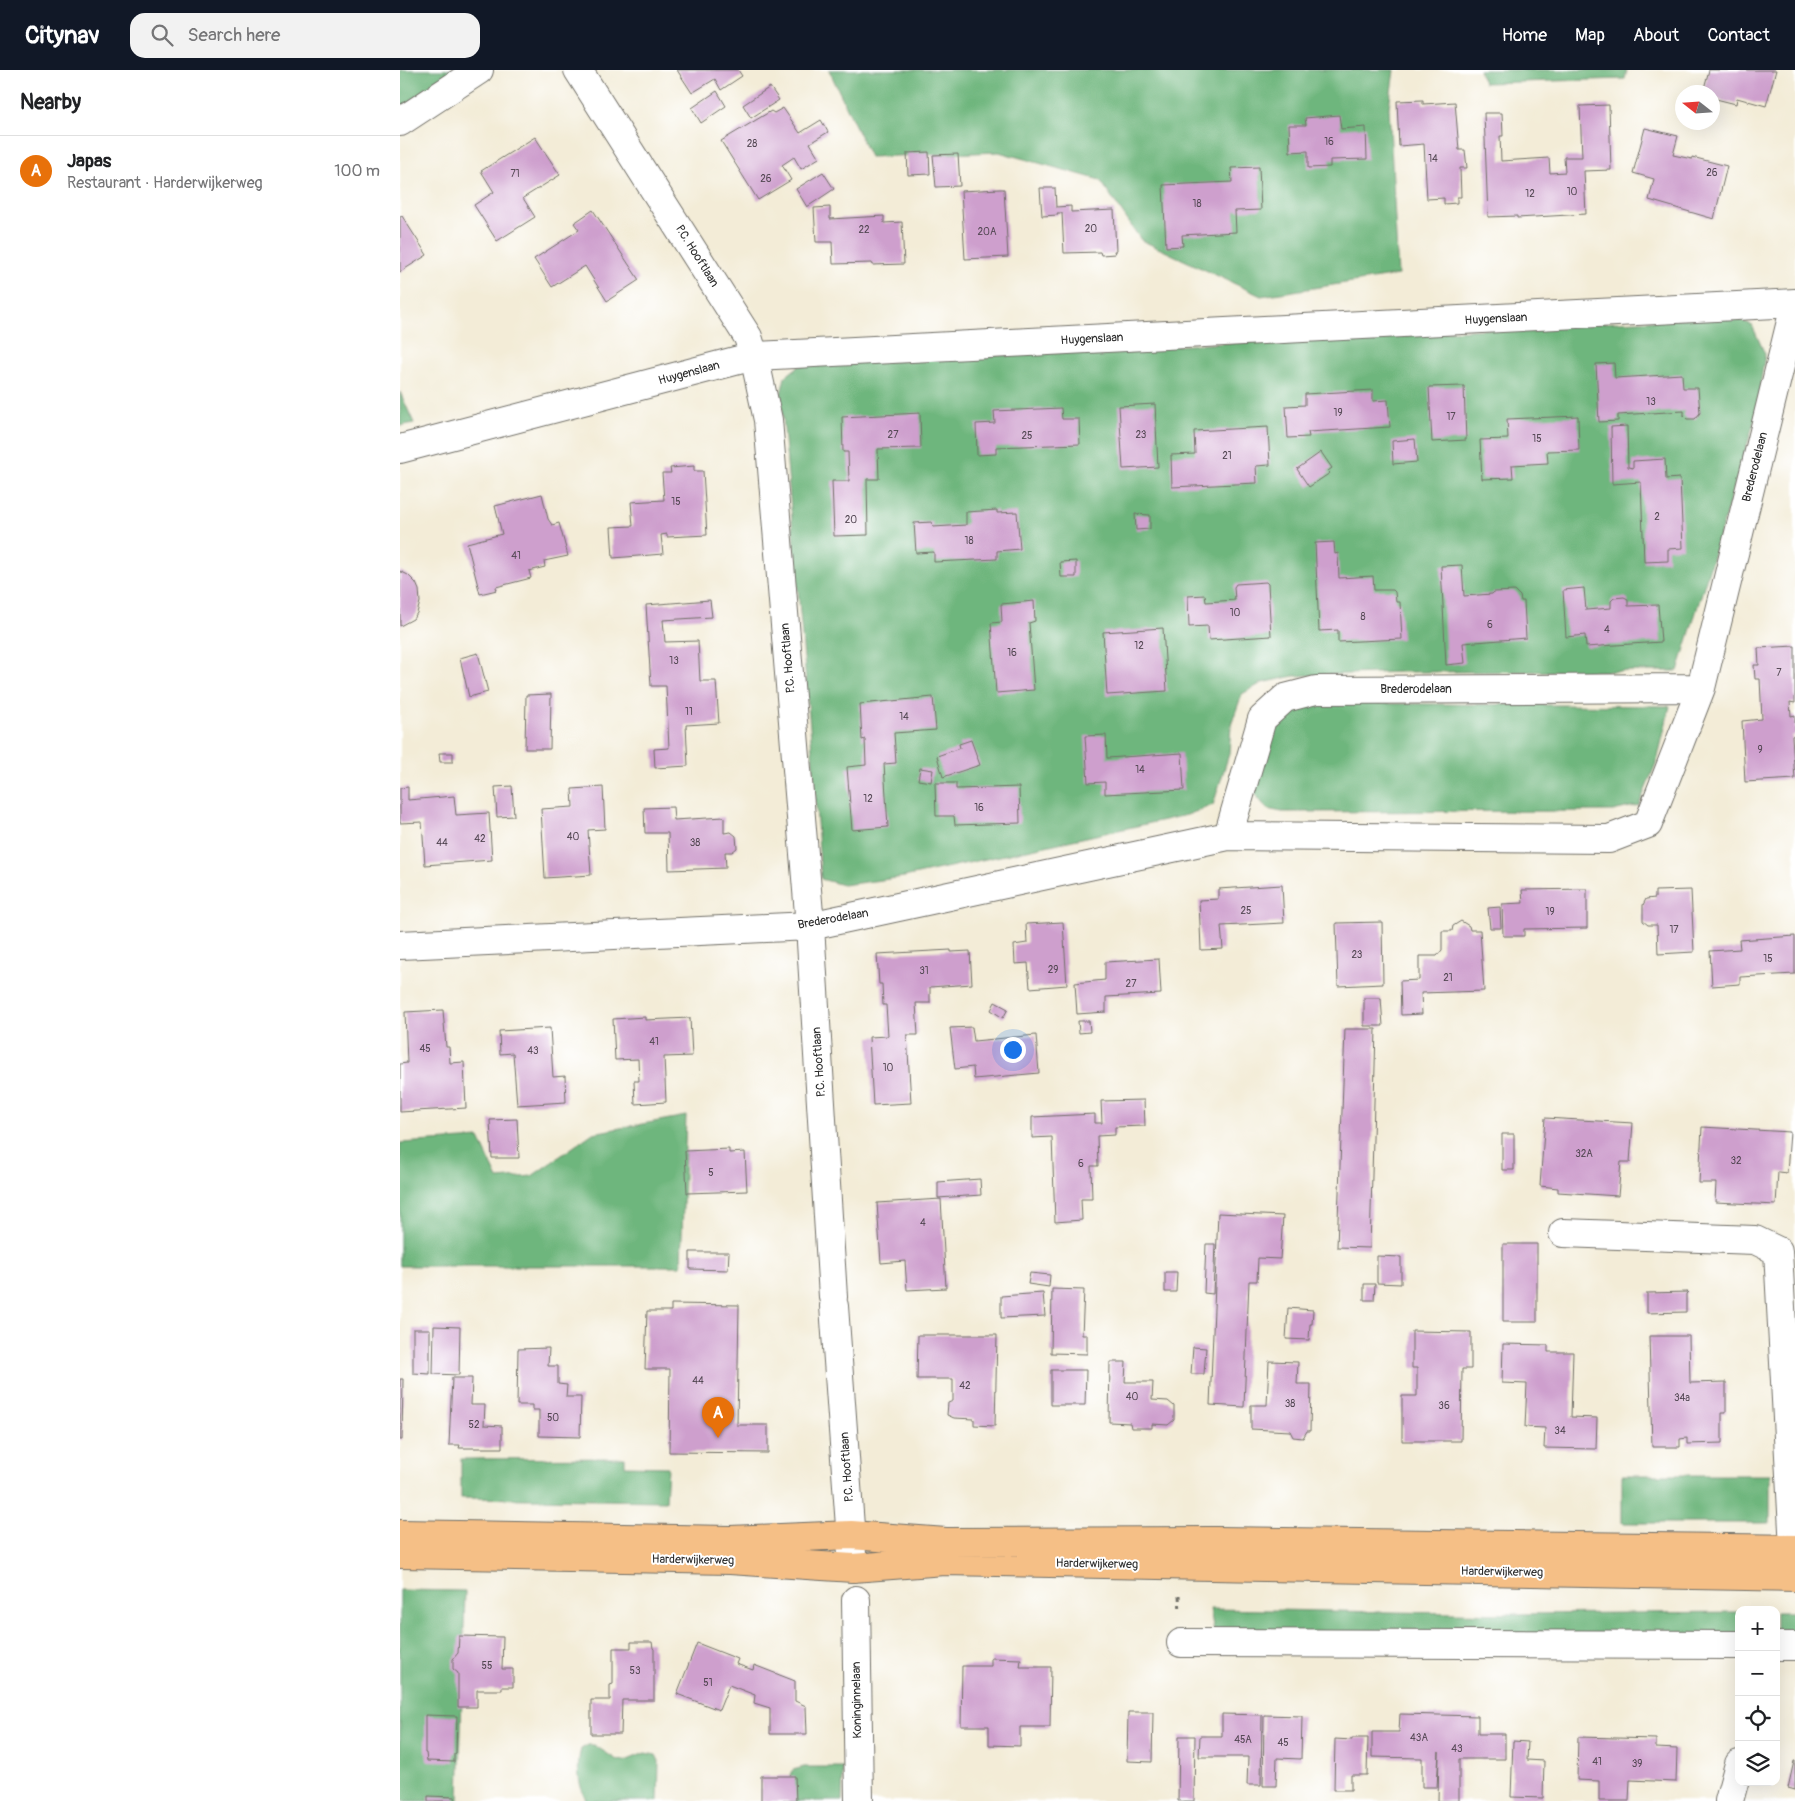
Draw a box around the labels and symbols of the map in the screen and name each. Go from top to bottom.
north arrow [1675,85,1720,130]
house number: 16 [1324,136,1334,148]
house number: 28 [747,138,757,150]
house number: 14 [1428,153,1438,165]
house number: 26 [1706,167,1718,179]
house number: 71 [510,168,520,180]
house number: 26 [760,173,772,185]
house number: 10 [1567,186,1578,198]
house number: 12 [1525,188,1535,200]
house number: 18 [1193,198,1201,210]
street label: P.C. Hooftlaan [672,222,722,290]
house number: 20 [1085,223,1097,235]
house number: 22 [858,224,870,236]
house number: 20A [978,226,997,238]
street label: Huygenslaan [1464,310,1528,328]
street label: Huygenslaan [1060,330,1124,348]
street label: Huygenslaan [657,358,721,388]
house number: 13 [1646,396,1656,408]
house number: 19 [1333,407,1343,419]
house number: 17 [1446,411,1456,423]
house number: 27 [888,429,899,441]
house number: 23 [1136,429,1147,441]
house number: 25 [1021,430,1033,442]
street label: Brederodelaan [1739,430,1771,504]
house number: 15 [1532,433,1542,445]
house number: 21 [1222,450,1232,462]
house number: 15 [671,496,681,508]
house number: 2 [1654,511,1660,523]
house number: 20 [845,514,857,526]
house number: 18 [965,535,973,547]
house number: 41 [511,550,521,562]
house number: 10 [1230,607,1241,619]
house number: 8 [1360,611,1366,623]
house number: 6 [1487,619,1493,631]
street label: P.C. Hooftlaan [777,622,799,694]
house number: 4 [1604,624,1610,636]
house number: 12 [1134,640,1144,652]
house number: 16 [1007,647,1017,659]
house number: 13 [669,655,679,667]
house number: 7 [1776,667,1782,679]
street label: Brederodelaan [1380,682,1452,697]
house number: 11 [685,706,693,718]
house number: 14 [899,711,909,723]
house number: 9 [1757,744,1763,756]
house number: 14 [1135,764,1145,776]
house number: 12 [863,793,873,805]
house number: 16 [974,802,984,814]
house number: 40 [567,831,579,843]
house number: 42 [474,833,486,845]
house number: 44 [436,837,448,849]
house number: 38 [690,837,700,849]
street label: Brederodelaan [796,905,870,933]
house number: 25 [1240,905,1252,917]
house number: 19 [1545,906,1555,918]
house number: 17 [1669,924,1679,936]
house number: 23 [1352,949,1363,961]
house number: 15 [1763,953,1773,965]
house number: 29 [1048,964,1058,976]
house number: 31 [919,965,929,977]
house number: 21 [1443,972,1453,984]
house number: 27 [1126,978,1137,990]
street label: P.C. Hooftlaan [809,1026,829,1098]
house number: 41 [649,1036,659,1048]
your location [1000,1037,1026,1063]
house number: 45 [419,1043,431,1055]
house number: 43 [527,1045,539,1057]
house number: 10 [883,1062,894,1074]
house number: 32A [1575,1148,1593,1160]
house number: 32 [1730,1155,1742,1167]
house number: 6 [1078,1158,1084,1170]
house number: 5 [708,1167,714,1179]
house number: 4 [920,1217,926,1229]
house number: 44 [692,1375,704,1387]
house number: 42 [959,1380,971,1392]
house number: 40 [1126,1391,1138,1403]
house number: 34a [1674,1392,1690,1404]
pin: A [702,1397,734,1438]
house number: 38 [1285,1398,1295,1410]
house number: 36 [1438,1400,1450,1412]
house number: 50 [547,1412,559,1424]
house number: 52 [468,1419,480,1431]
house number: 34 [1554,1425,1566,1437]
street label: P.C. Hooftlaan [837,1431,857,1503]
street label: Harderwijkerweg [652,1552,734,1568]
street label: Harderwijkerweg [1056,1556,1138,1572]
street label: Harderwijkerweg [1461,1564,1543,1580]
house number: 55 [482,1660,492,1672]
street label: Koninginnelaan [849,1661,865,1739]
house number: 53 [630,1665,641,1677]
house number: 51 [703,1677,713,1689]
house number: 43A [1410,1732,1428,1744]
house number: 45A [1234,1734,1252,1746]
house number: 45 [1277,1737,1289,1749]
house number: 43 [1451,1743,1463,1755]
house number: 41 [1592,1756,1602,1768]
house number: 39 [1632,1758,1642,1770]

